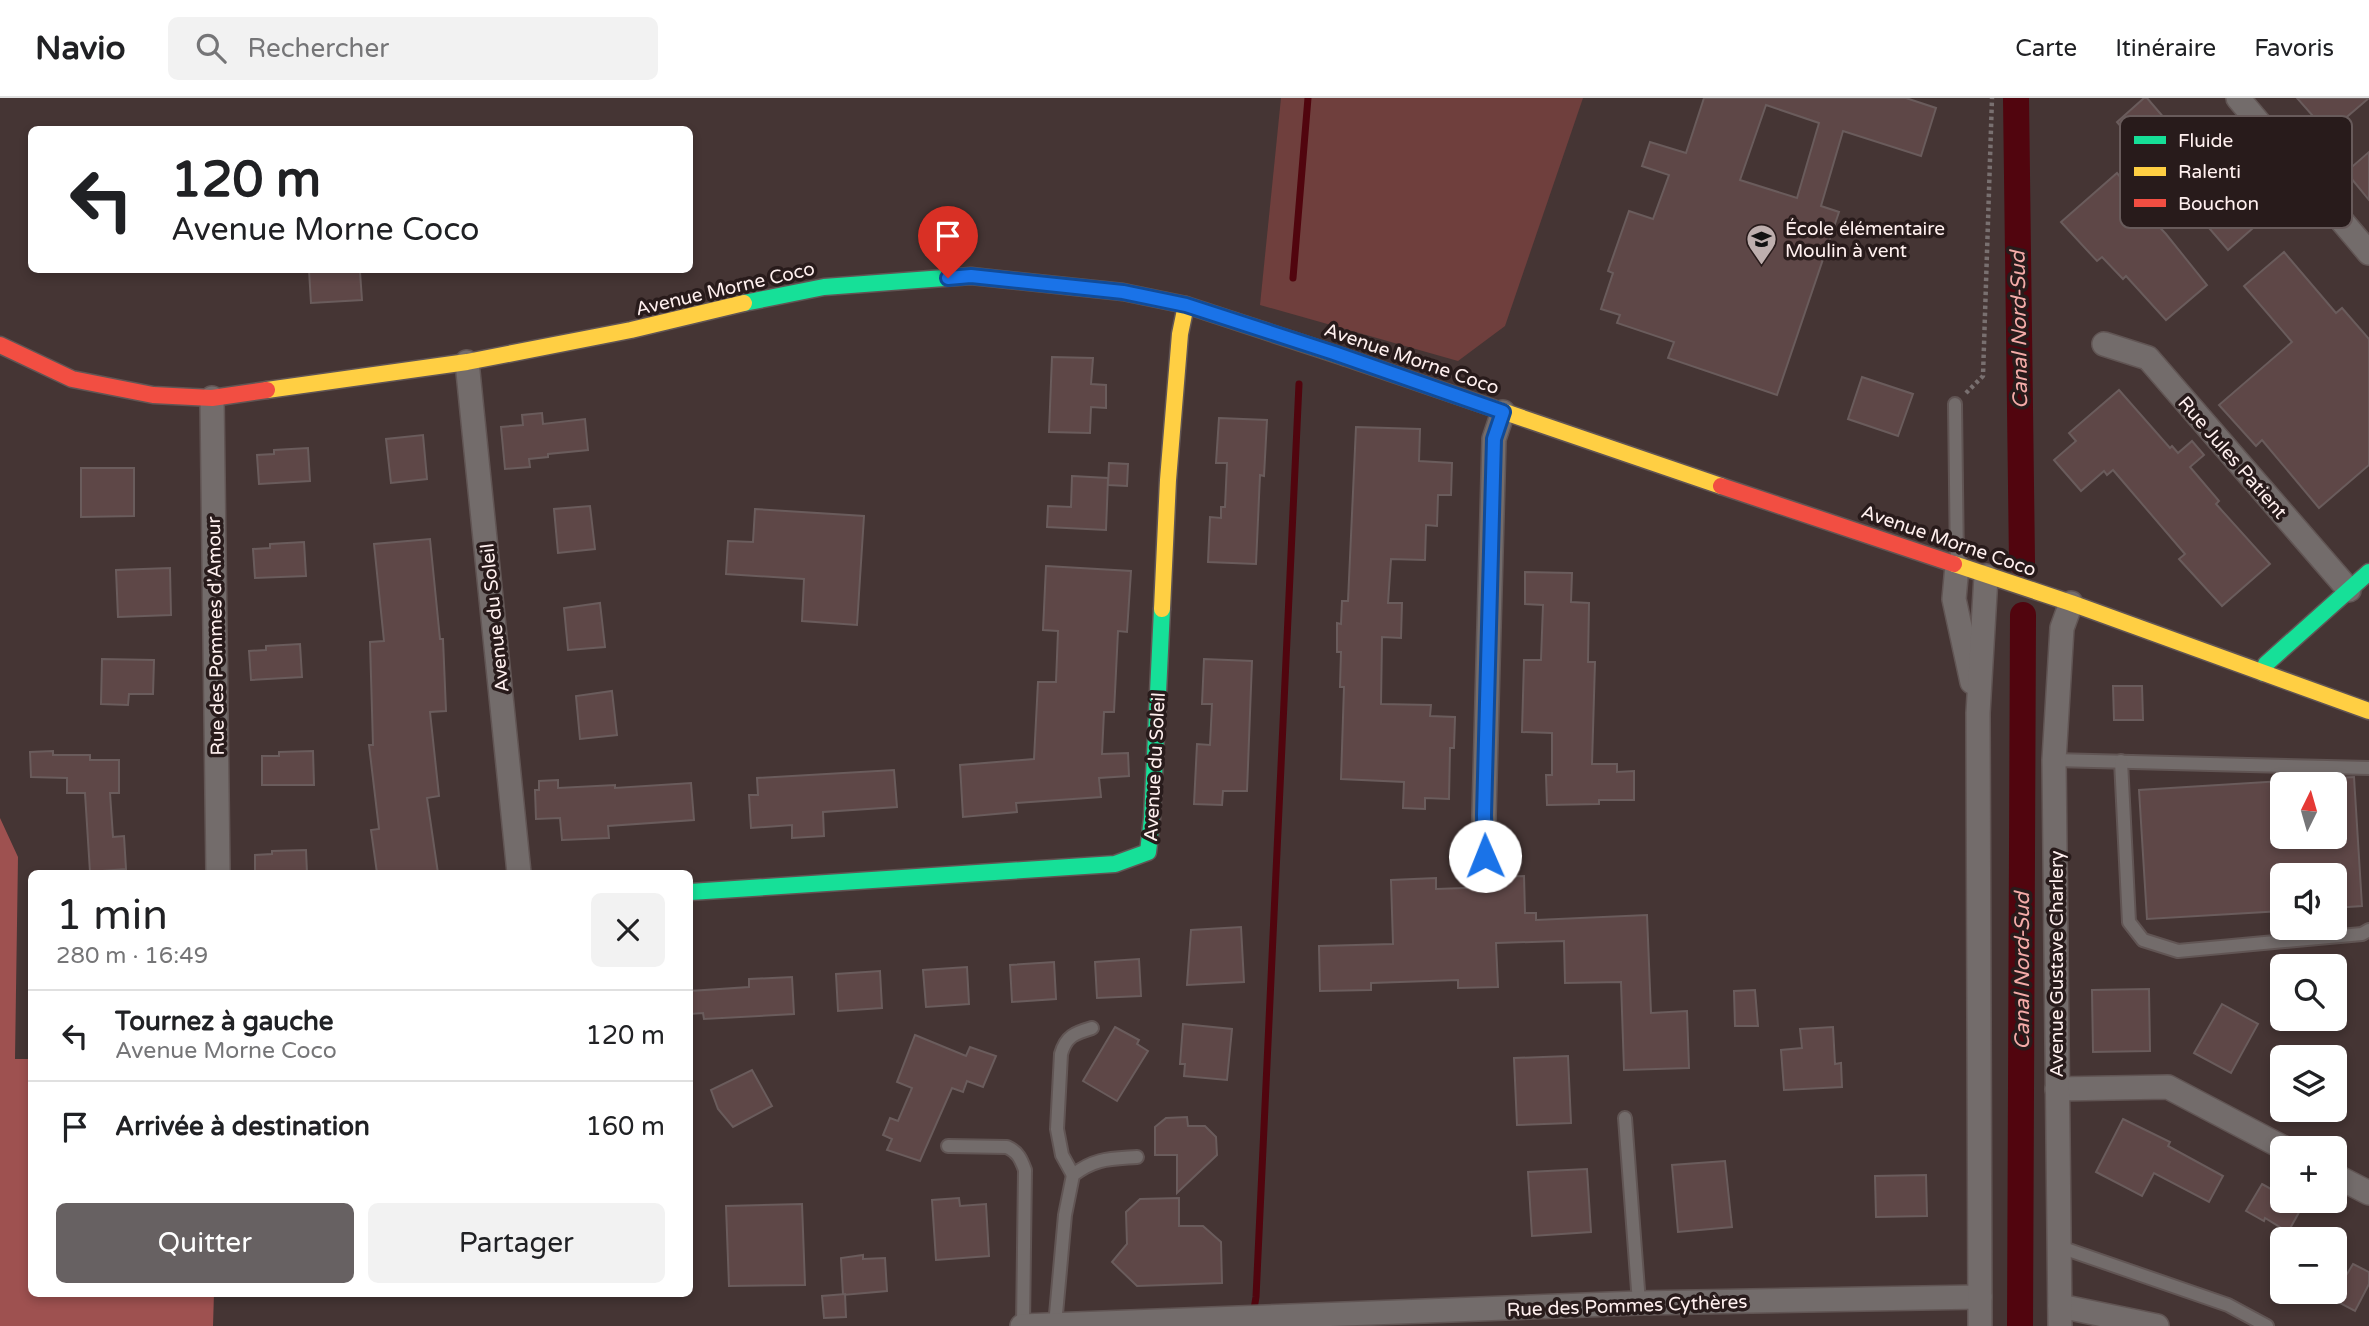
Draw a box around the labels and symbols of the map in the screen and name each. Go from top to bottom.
legend [2120,116,2352,228]
text: Fluide [2178,130,2233,152]
text: Ralenti [2178,161,2241,183]
text: Bouchon [2178,193,2259,215]
pin [918,206,978,278]
place label: École élémentaire Moulin à vent [1785,218,1945,262]
school or university icon: École élémentaire Moulin à vent [1745,222,1779,266]
water label: Canal Nord-Sud [2006,248,2033,409]
street label: Avenue Morne Coco [634,258,817,320]
street label: Avenue Morne Coco [1321,319,1502,399]
street label: Rue Jules Patient [2173,392,2291,523]
street label: Avenue Morne Coco [1858,501,2039,581]
street label: Rue des Pommes d'Amour [203,515,229,756]
street label: Avenue du Soleil [476,542,514,693]
street label: Avenue du Soleil [1140,692,1170,842]
north arrow [2270,772,2347,849]
position arrow [1448,819,1522,893]
street label: Avenue Gustave Charlery [2046,850,2068,1078]
water label: Canal Nord-Sud [2010,889,2035,1050]
street label: Rue des Pommes Cythères [1506,1291,1748,1321]

